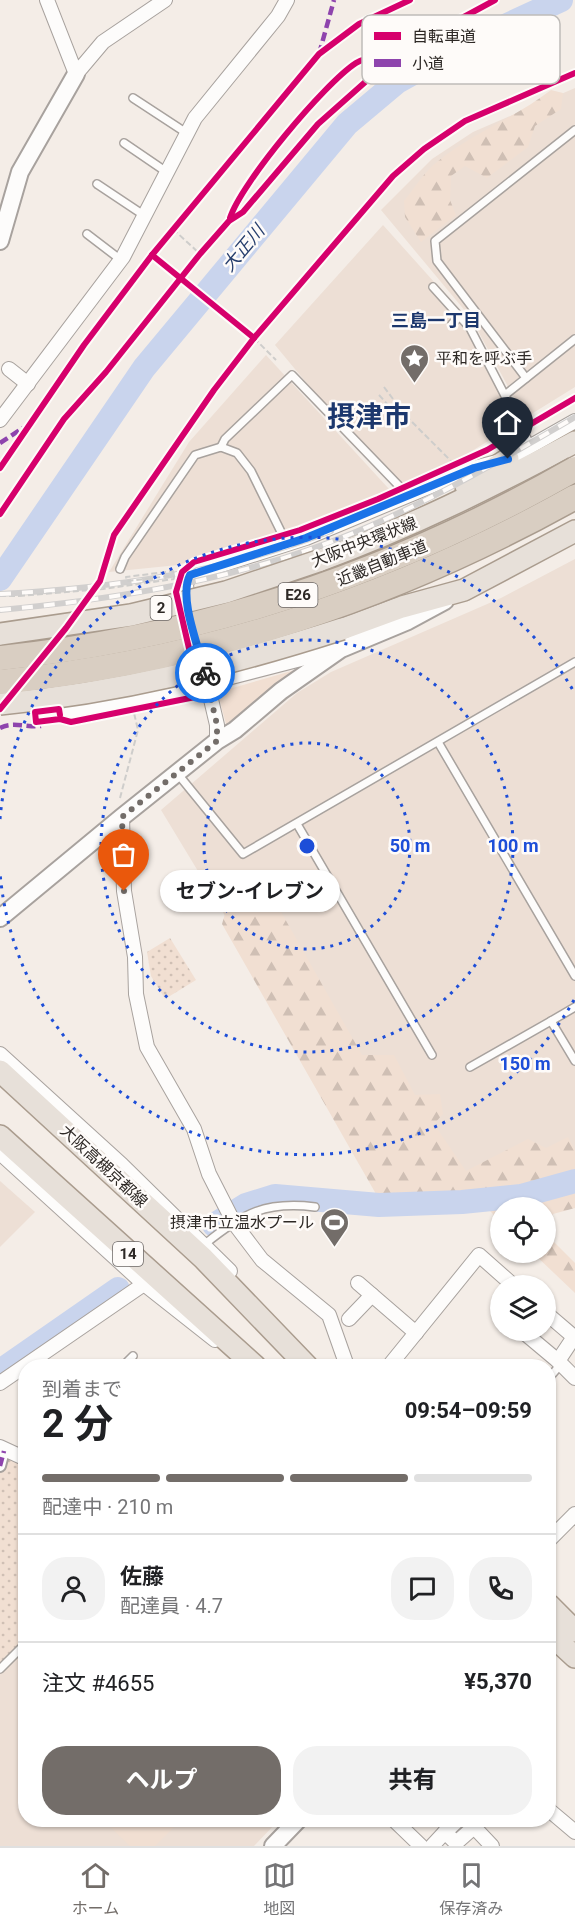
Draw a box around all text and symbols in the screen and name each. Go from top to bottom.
legend [362,15,560,84]
text: 自転車道 [412,27,476,46]
text: 小道 [412,54,444,73]
water label: 大正川 [218,219,270,275]
district label: 三島一丁目 [391,310,481,331]
place icon: 平和を呼ぶ手 [399,342,431,384]
place label: 平和を呼ぶ手 [436,349,532,368]
pin [482,397,533,459]
district label: 摂津市 [327,400,411,433]
icon: home [491,406,524,439]
street label: 大阪中央環状線 [308,513,420,571]
street label: 近畿自動車道 [334,536,430,590]
road number: E26 [278,583,318,607]
road number: 2 [150,596,172,620]
courier [175,643,235,703]
icon: bike [189,657,222,690]
pin [98,829,149,891]
text: 50 m [390,835,430,856]
text: 100 m [487,835,539,856]
centre of rings [297,836,317,856]
icon: bag [107,838,140,871]
callout: セブン-イレブン [160,870,340,912]
text: セブン-イレブン [176,879,324,903]
text: 150 m [499,1053,551,1074]
street label: 大阪高槻京都線 [57,1121,151,1211]
map controls [490,1197,556,1341]
button: locate [490,1197,556,1263]
sports icon: 摂津市立温水プール [319,1206,351,1248]
place label: 摂津市立温水プール [170,1213,314,1232]
road number: 14 [113,1242,143,1266]
button: layers [490,1275,556,1341]
text: 到着まで [42,1377,122,1401]
text: 09:54–09:59 [405,1398,532,1423]
text: 2 分 [42,1401,113,1447]
text: 配達中 · 210 m [42,1495,173,1519]
button: person [42,1557,105,1620]
button: chat [391,1557,454,1620]
button: phone [469,1557,532,1620]
text: 佐藤 [120,1564,164,1589]
text: 配達員 · 4.7 [120,1594,223,1618]
text: ¥5,370 [464,1669,532,1694]
text: 注文 #4655 [42,1671,154,1696]
button: ヘルプ [42,1746,281,1815]
button: 共有 [293,1746,532,1815]
tab: ホーム [72,1859,119,1919]
tab: 地図 [263,1859,296,1919]
tab: 保存済み [439,1859,503,1919]

